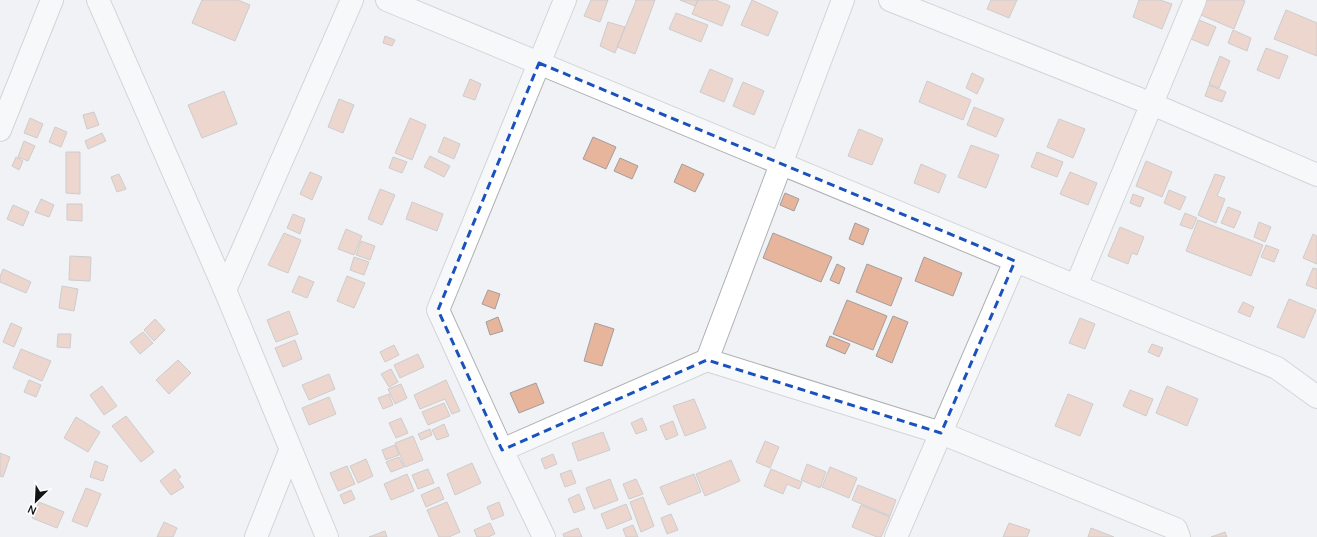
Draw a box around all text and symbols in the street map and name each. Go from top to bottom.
north arrow [16,481,56,521]
text: N [25,502,38,519]

